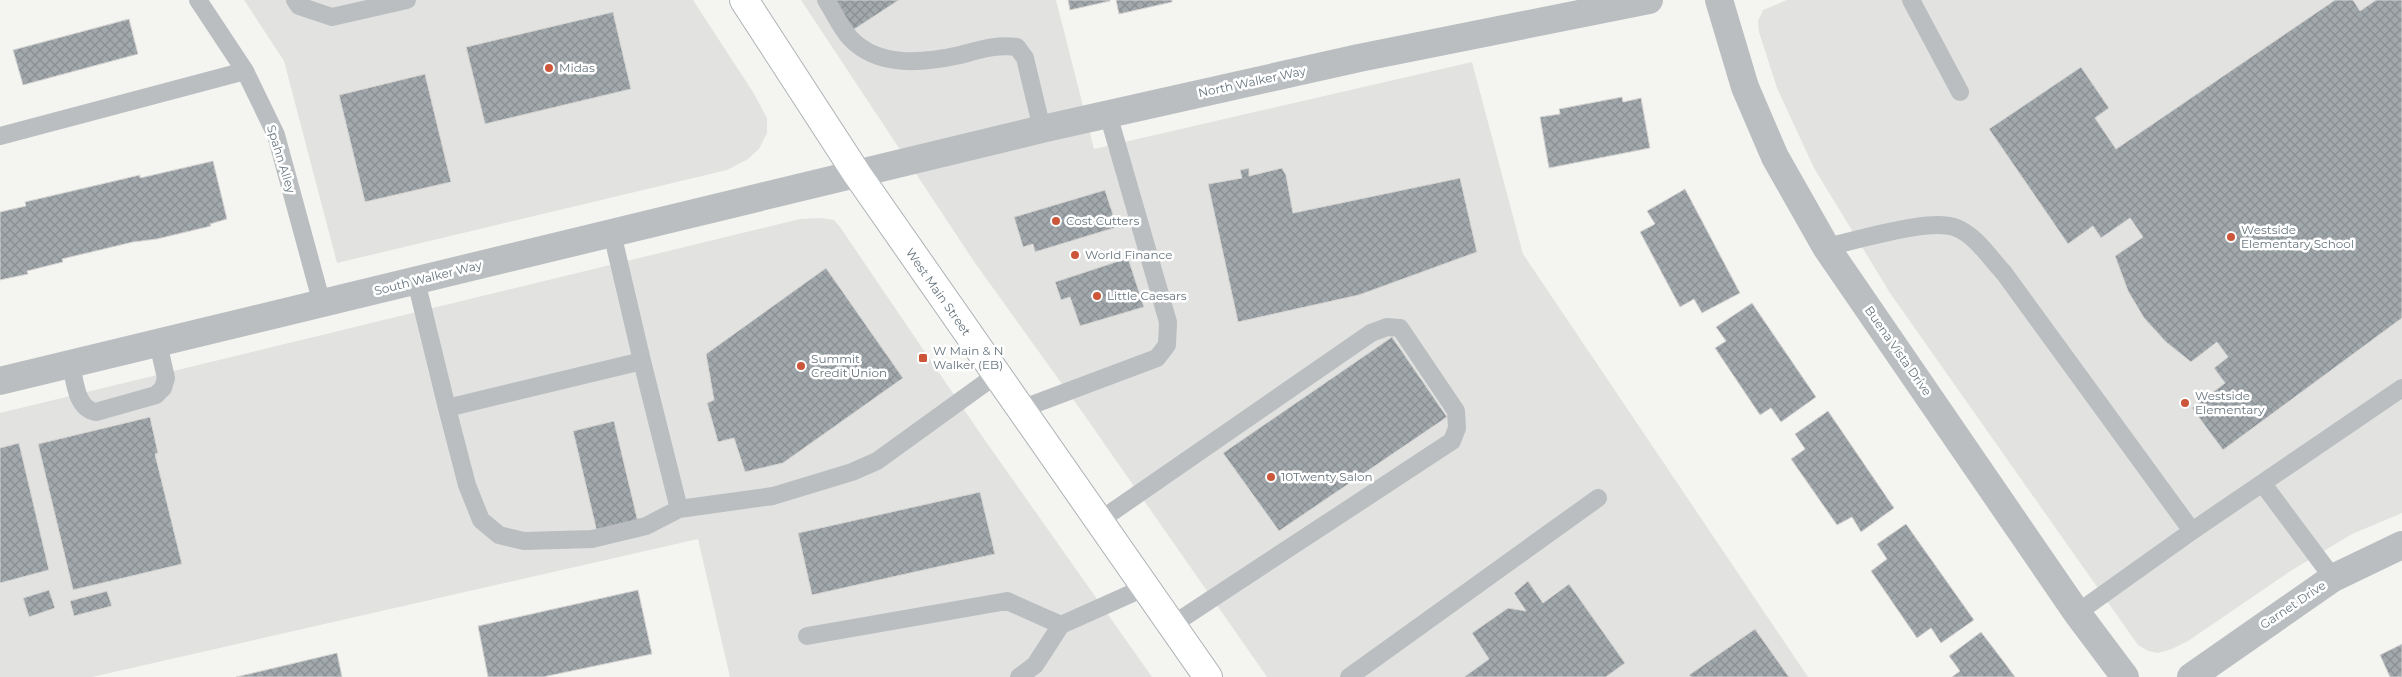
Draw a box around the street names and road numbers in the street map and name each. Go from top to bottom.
street label: North Walker Way [1197,63,1308,100]
street label: Spahn Alley [264,123,299,195]
street label: West Main Street [903,245,974,338]
street label: South Walker Way [373,257,484,298]
street label: Buena Vista Drive [1862,303,1935,399]
street label: Garnet Drive [2257,577,2328,632]

